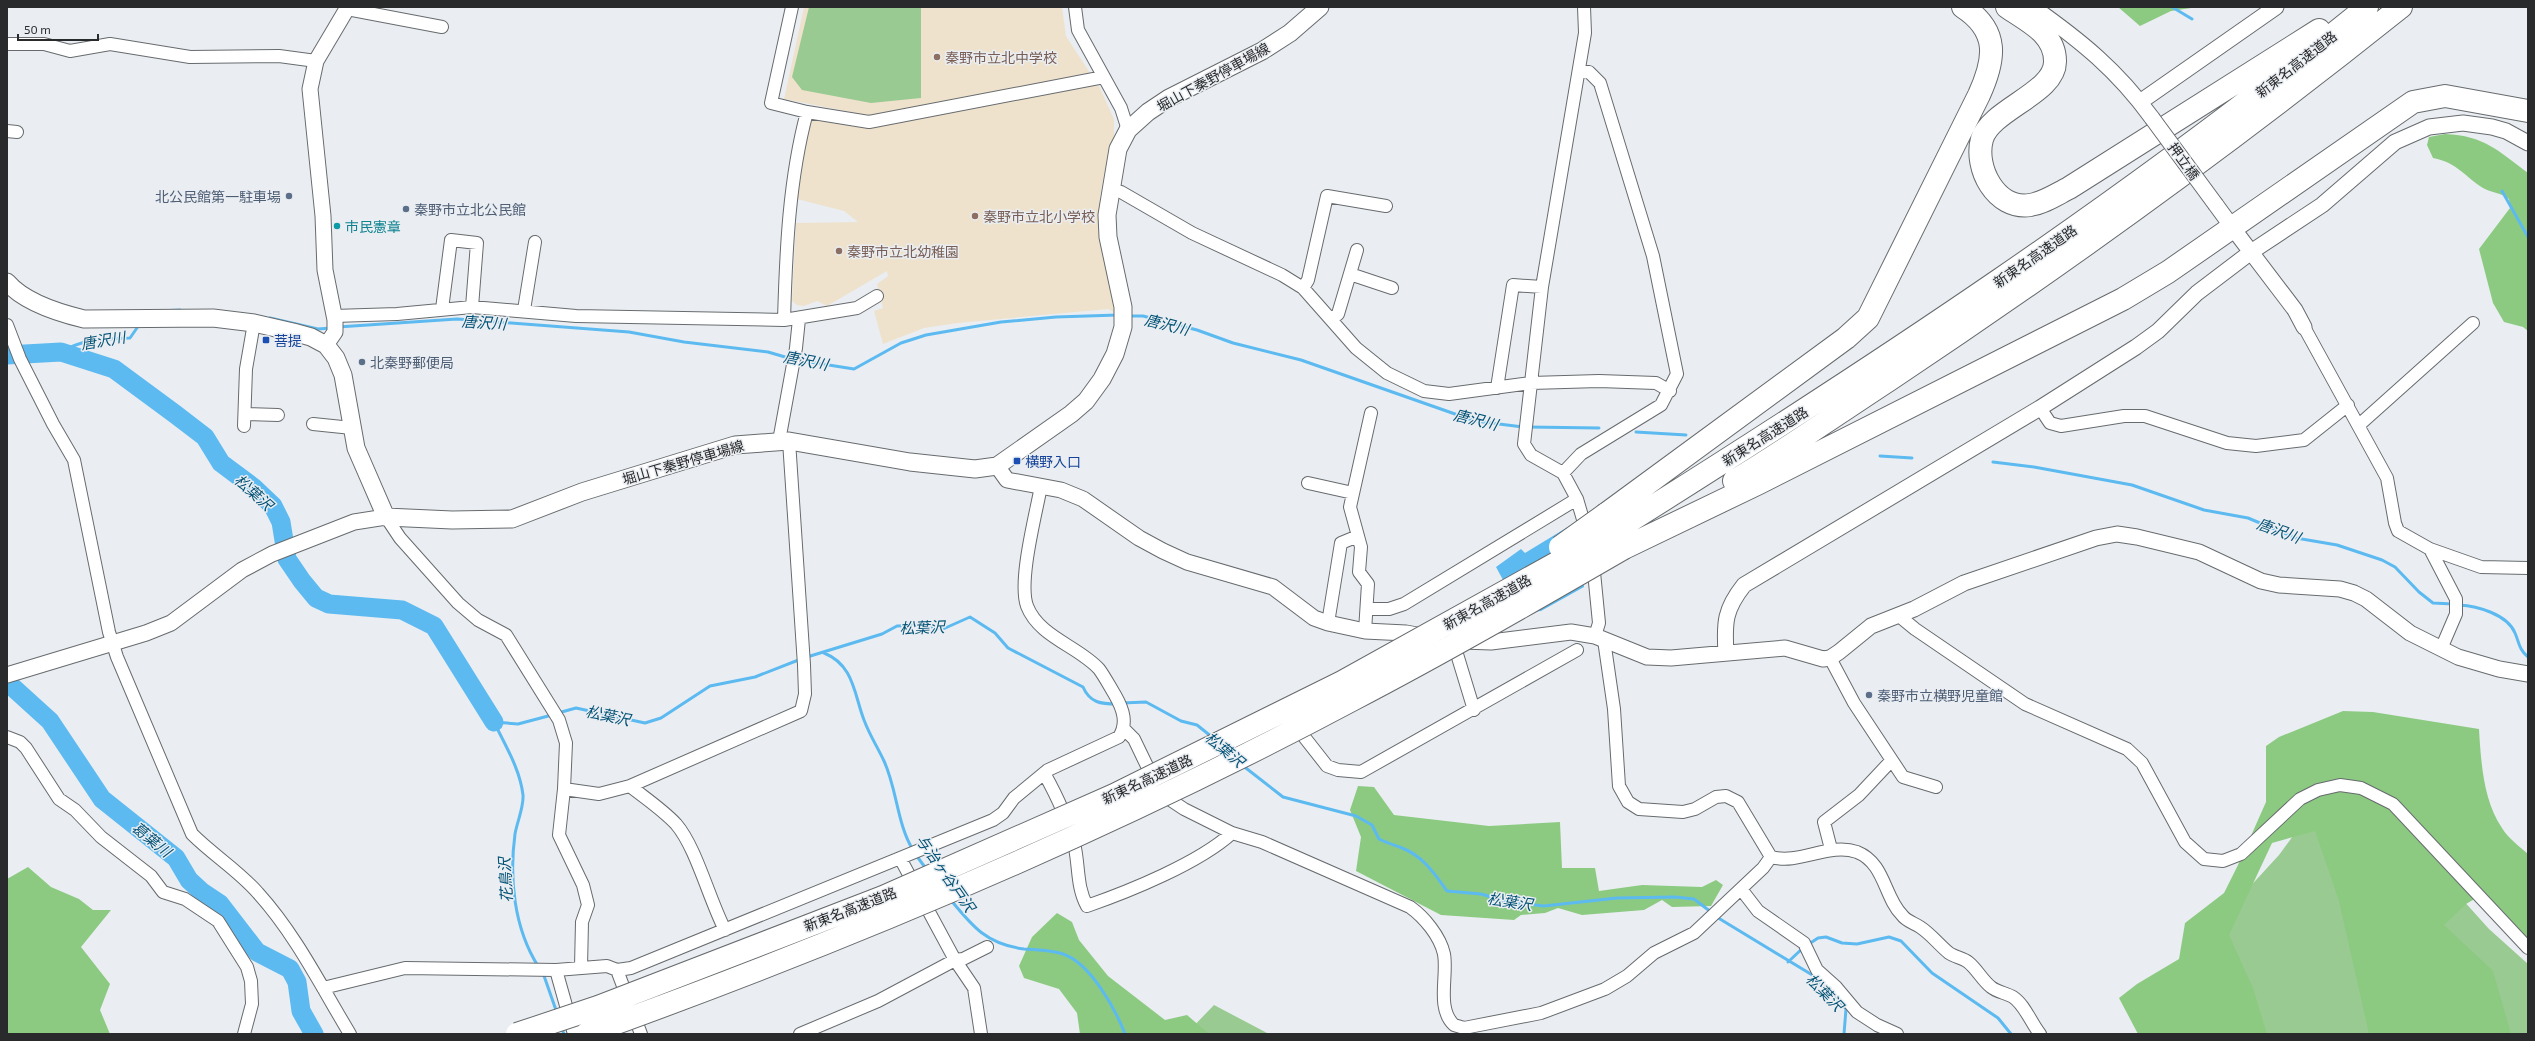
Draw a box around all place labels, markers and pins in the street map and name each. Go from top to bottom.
place label: 秦野市立北中学校 [945,49,1057,66]
marker: 秦野市立北中学校 [932,52,942,62]
place label: 北公民館第一駐車場 [155,188,281,205]
marker: 北公民館第一駐車場 [284,191,294,201]
place label: 秦野市立北公民館 [414,201,526,218]
marker: 秦野市立北公民館 [401,204,411,214]
place label: 秦野市立北小学校 [983,208,1095,225]
marker: 秦野市立北小学校 [970,211,980,221]
place label: 市民憲章 [345,218,401,235]
marker: 市民憲章 [332,221,342,231]
place label: 秦野市立北幼稚園 [847,243,959,260]
marker: 秦野市立北幼稚園 [834,246,844,256]
place label: 菩提 [274,332,302,349]
marker: 菩提 [261,335,271,345]
place label: 北秦野郵便局 [370,354,454,371]
marker: 北秦野郵便局 [357,357,367,367]
place label: 横野入口 [1025,453,1081,470]
marker: 横野入口 [1012,456,1022,466]
place label: 秦野市立横野児童館 [1877,687,2003,704]
marker: 秦野市立横野児童館 [1864,690,1874,700]

